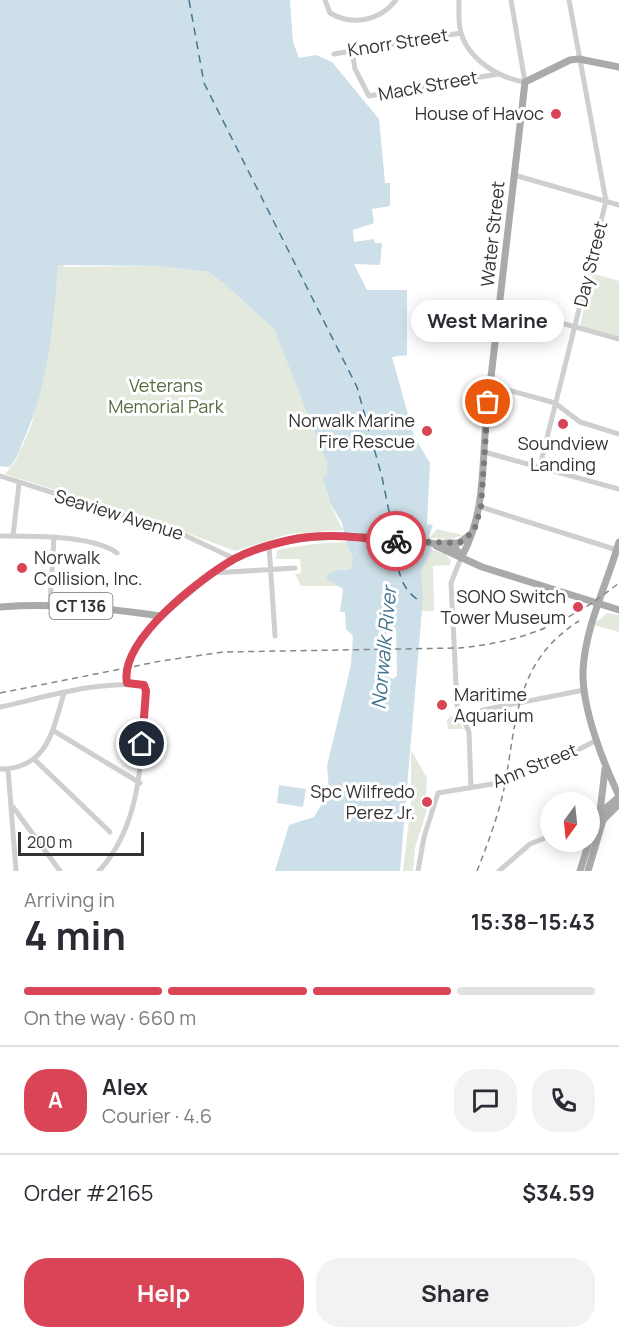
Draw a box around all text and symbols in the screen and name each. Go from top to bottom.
street label: Knorr Street [346,22,450,62]
street label: Mack Street [376,64,479,106]
place label: House of Havoc [415,101,544,125]
marker: House of Havoc [549,107,563,121]
street label: Water Street [475,180,509,288]
street label: Day Street [568,218,612,309]
callout: West Marine [412,300,564,342]
text: West Marine [427,307,548,334]
park label: Veterans Memorial Park [108,373,225,418]
pin [462,376,513,427]
icon: bag [471,385,504,418]
place label: Norwalk Marine Fire Rescue [289,408,415,453]
marker: Soundview Landing [556,417,570,431]
marker: Norwalk Marine Fire Rescue [420,424,434,438]
place label: Soundview Landing [517,431,609,476]
street label: Seaview Avenue [52,483,187,545]
courier [366,511,426,571]
icon: bike [380,525,413,558]
place label: Norwalk Collision, Inc. [34,545,143,590]
marker: Norwalk Collision, Inc. [15,561,29,575]
water label: Norwalk River [365,583,403,710]
place label: SONO Switch Tower Museum [441,584,566,629]
road number: CT 136 [50,593,112,619]
marker: SONO Switch Tower Museum [571,600,585,614]
place label: Maritime Aquarium [454,682,533,727]
marker: Maritime Aquarium [435,698,449,712]
pin [116,718,167,769]
icon: home [125,727,158,760]
street label: Ann Street [489,737,581,793]
place label: Spc Wilfredo Perez Jr. [310,779,415,824]
north arrow [540,792,600,852]
map controls [540,792,600,852]
marker: Spc Wilfredo Perez Jr. [420,795,434,809]
scale bar [18,829,144,856]
text: 200 m [27,831,72,853]
text: Arriving in [24,886,115,913]
text: 15:38–15:43 [471,907,595,937]
text: 4 min [24,908,126,962]
text: On the way · 660 m [24,1004,196,1031]
button: chat [454,1069,517,1132]
button: phone [532,1069,595,1132]
text: Alex [102,1072,148,1102]
text: A [48,1085,63,1115]
text: Courier · 4.6 [102,1102,212,1129]
text: Order #2165 [24,1178,154,1208]
text: $34.59 [522,1178,595,1208]
button: Help [24,1258,304,1327]
button: Share [316,1258,595,1327]

